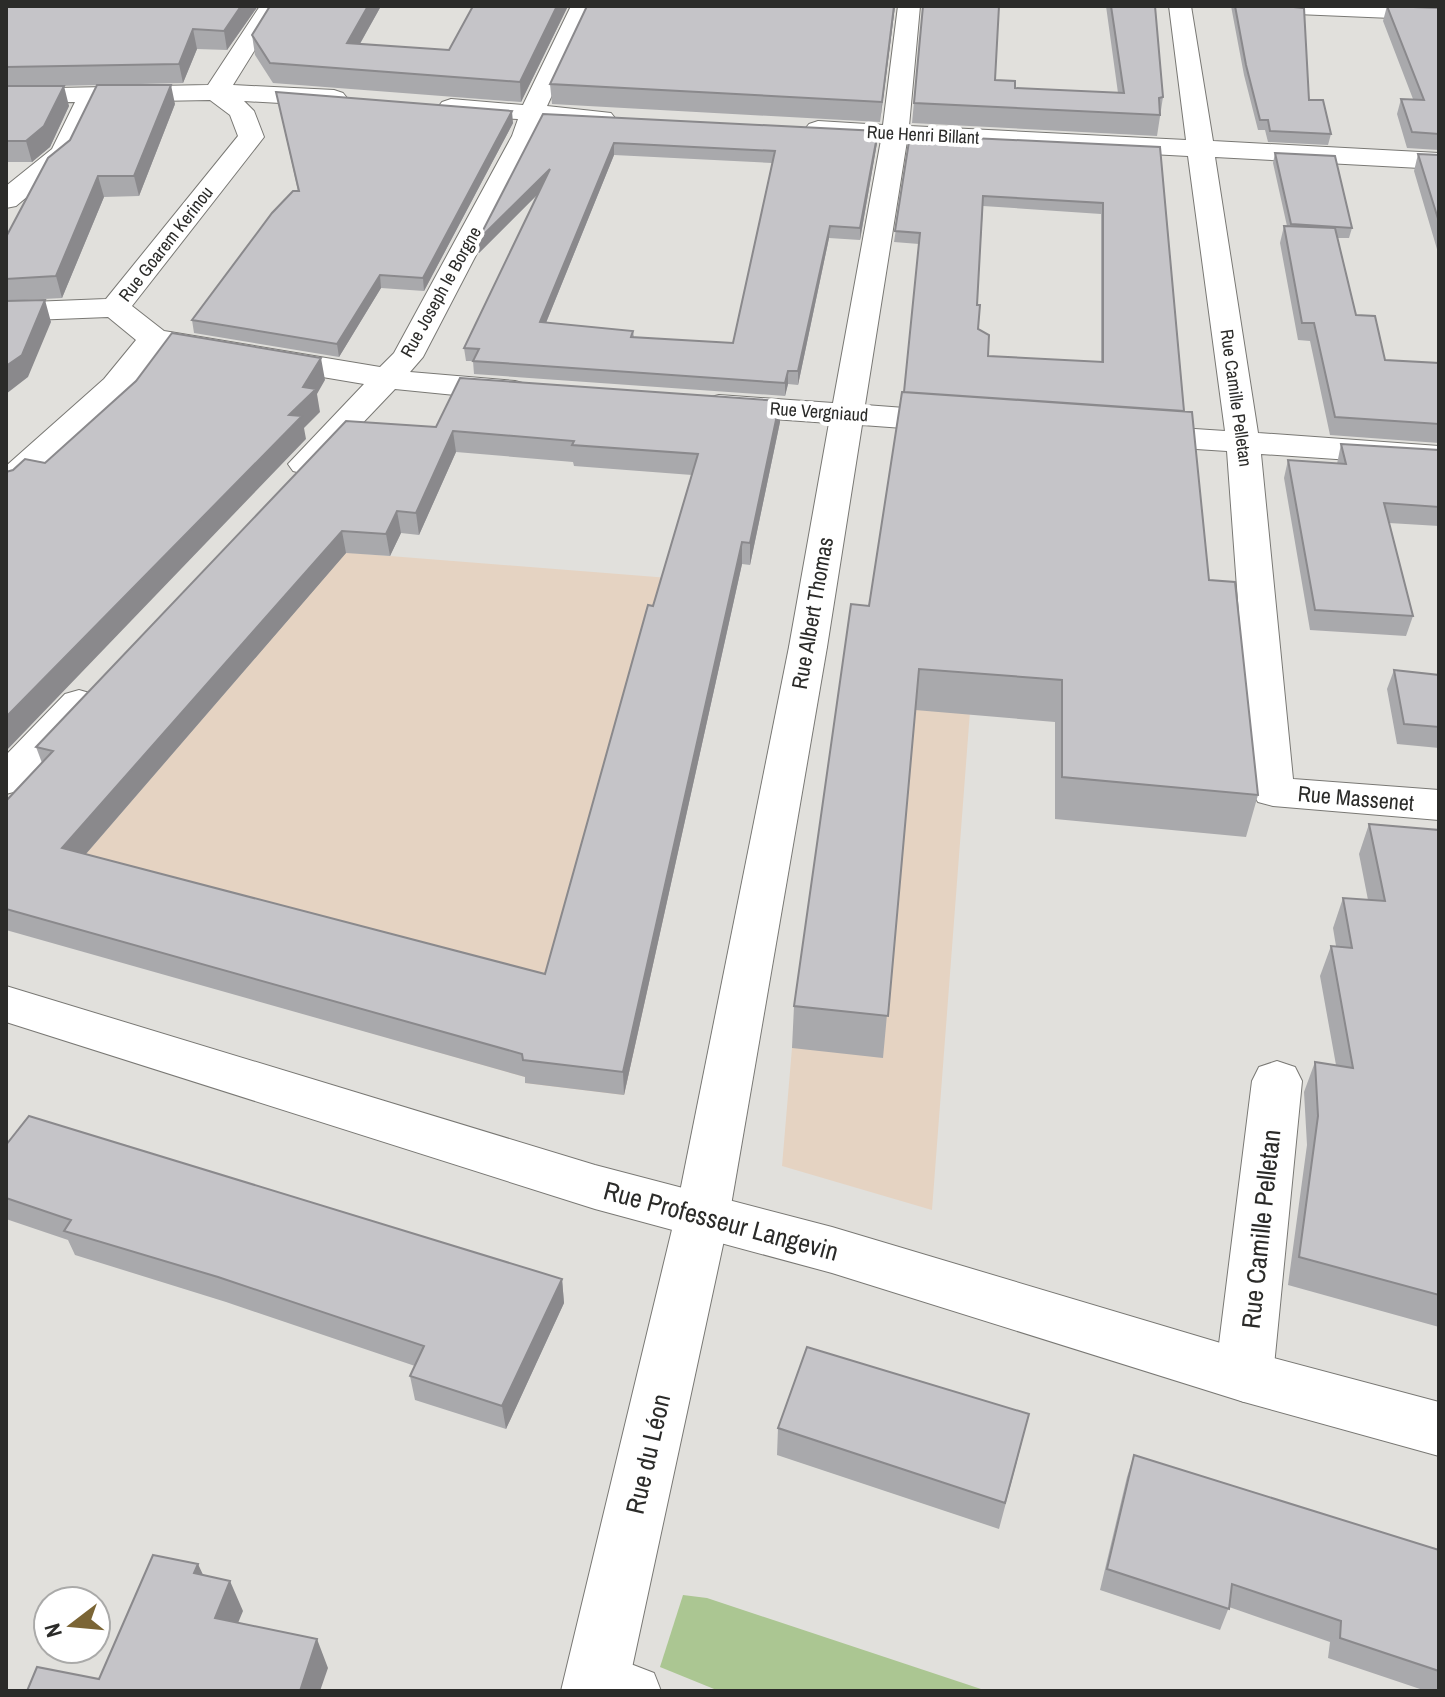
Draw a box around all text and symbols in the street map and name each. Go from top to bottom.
street label: Rue Henri Billant [866,119,980,150]
street label: Rue Goarem Kerinou [113,181,219,307]
street label: Rue Joseph le Borgne [394,222,487,362]
street label: Rue Camille Pelletan [1214,328,1259,468]
street label: Rue Vergniaud [769,396,869,427]
street label: Rue Albert Thomas [784,535,840,691]
street label: Rue Massenet [1297,778,1415,818]
street label: Rue Camille Pelletan [1233,1128,1288,1330]
street label: Rue Professeur Langevin [600,1172,842,1269]
street label: Rue du Léon [617,1390,678,1517]
north arrow [32,1585,112,1665]
text: N [37,1620,69,1641]

